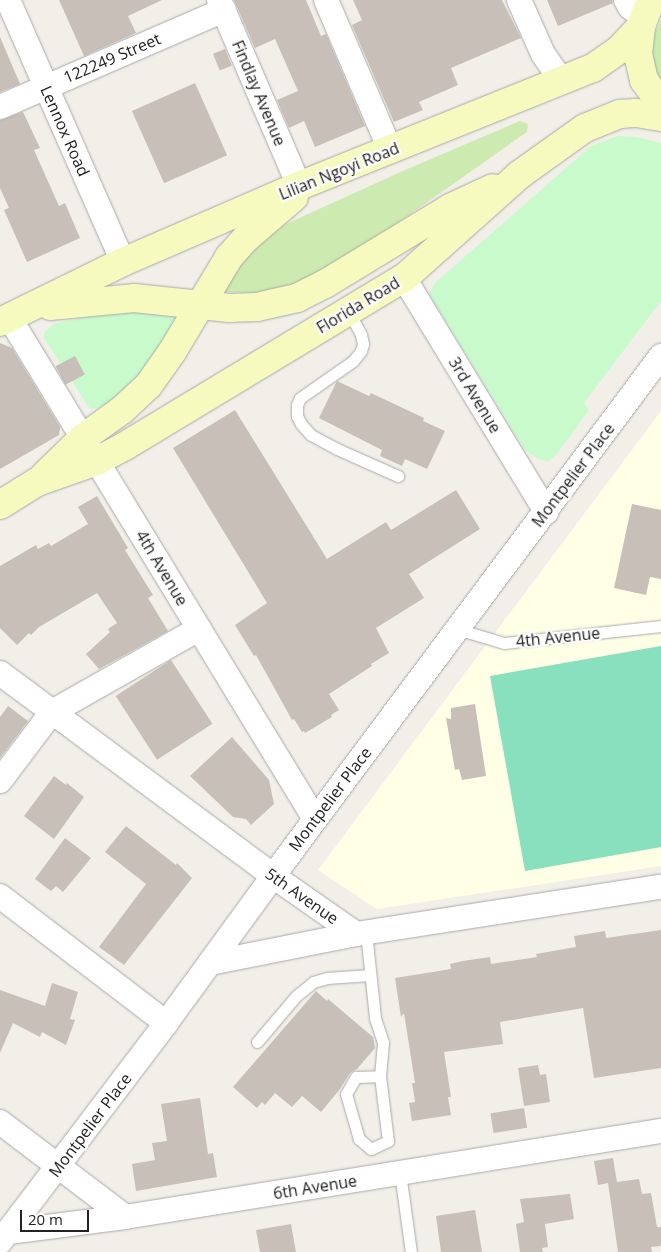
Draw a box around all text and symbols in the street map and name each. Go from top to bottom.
street label: 122249 Street [61,29,163,87]
street label: Findlay Avenue [228,37,290,149]
street label: Lennox Road [36,83,94,179]
street label: Lilian Ngoyi Road [276,138,402,204]
street label: Florida Road [313,273,403,337]
street label: 3rd Avenue [445,353,505,437]
street label: Montpelier Place [528,419,618,531]
street label: 4th Avenue [132,527,192,609]
street label: 4th Avenue [515,623,601,651]
street label: Montpelier Place [285,743,375,855]
street label: 5th Avenue [262,864,342,928]
street label: Montpelier Place [45,1069,135,1181]
street label: 6th Avenue [272,1171,358,1203]
scale bar [22,1200,91,1232]
text: 20 m [28,1209,63,1229]

